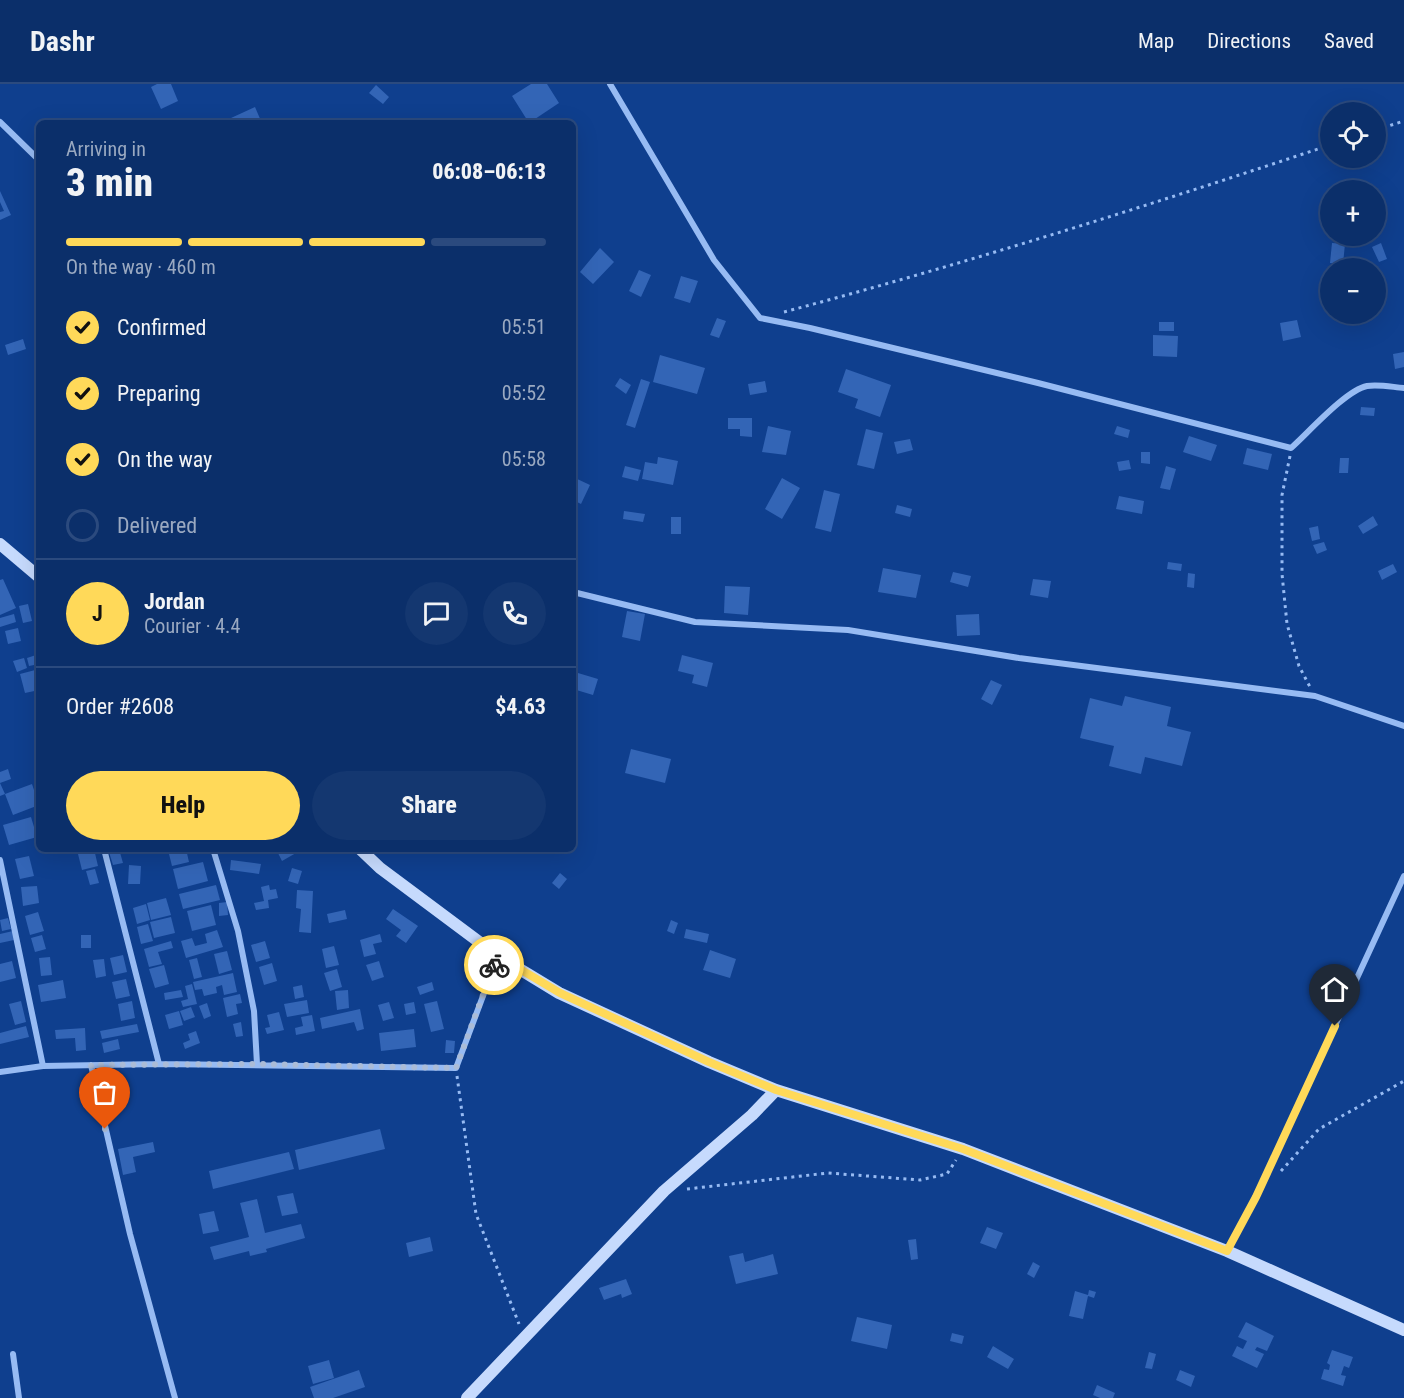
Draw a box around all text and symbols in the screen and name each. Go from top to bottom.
text: Dashr [30,25,95,58]
text: Map [1138,29,1174,53]
text: Directions [1207,29,1291,53]
text: Saved [1324,29,1374,53]
map controls [1320,102,1386,324]
button: locate [1320,102,1386,168]
text: Arriving in [66,137,146,161]
text: 06:08–06:13 [432,159,546,184]
text: 3 min [66,160,153,206]
button: + [1320,180,1386,246]
text: On the way · 460 m [66,255,216,279]
button: − [1320,258,1386,324]
icon: check [66,311,99,344]
text: Confirmed [117,315,206,340]
text: 05:51 [502,315,546,339]
icon: check [66,377,99,410]
text: Preparing [117,381,201,406]
text: 05:52 [502,381,546,405]
icon: check [66,443,99,476]
text: On the way [117,447,212,472]
text: 05:58 [502,447,546,471]
text: Delivered [117,513,197,538]
button: chat [405,582,468,645]
button: phone [483,582,546,645]
text: Jordan [144,589,205,614]
text: J [92,601,103,626]
text: Courier · 4.4 [144,614,240,638]
text: Order #2608 [66,694,174,719]
text: $4.63 [495,694,546,719]
button: Help [66,771,300,840]
button: Share [312,771,546,840]
courier [464,935,524,995]
icon: bike [478,949,511,982]
pin [1309,964,1360,1026]
icon: home [1318,973,1351,1006]
pin [79,1067,130,1129]
icon: bag [88,1076,121,1109]

